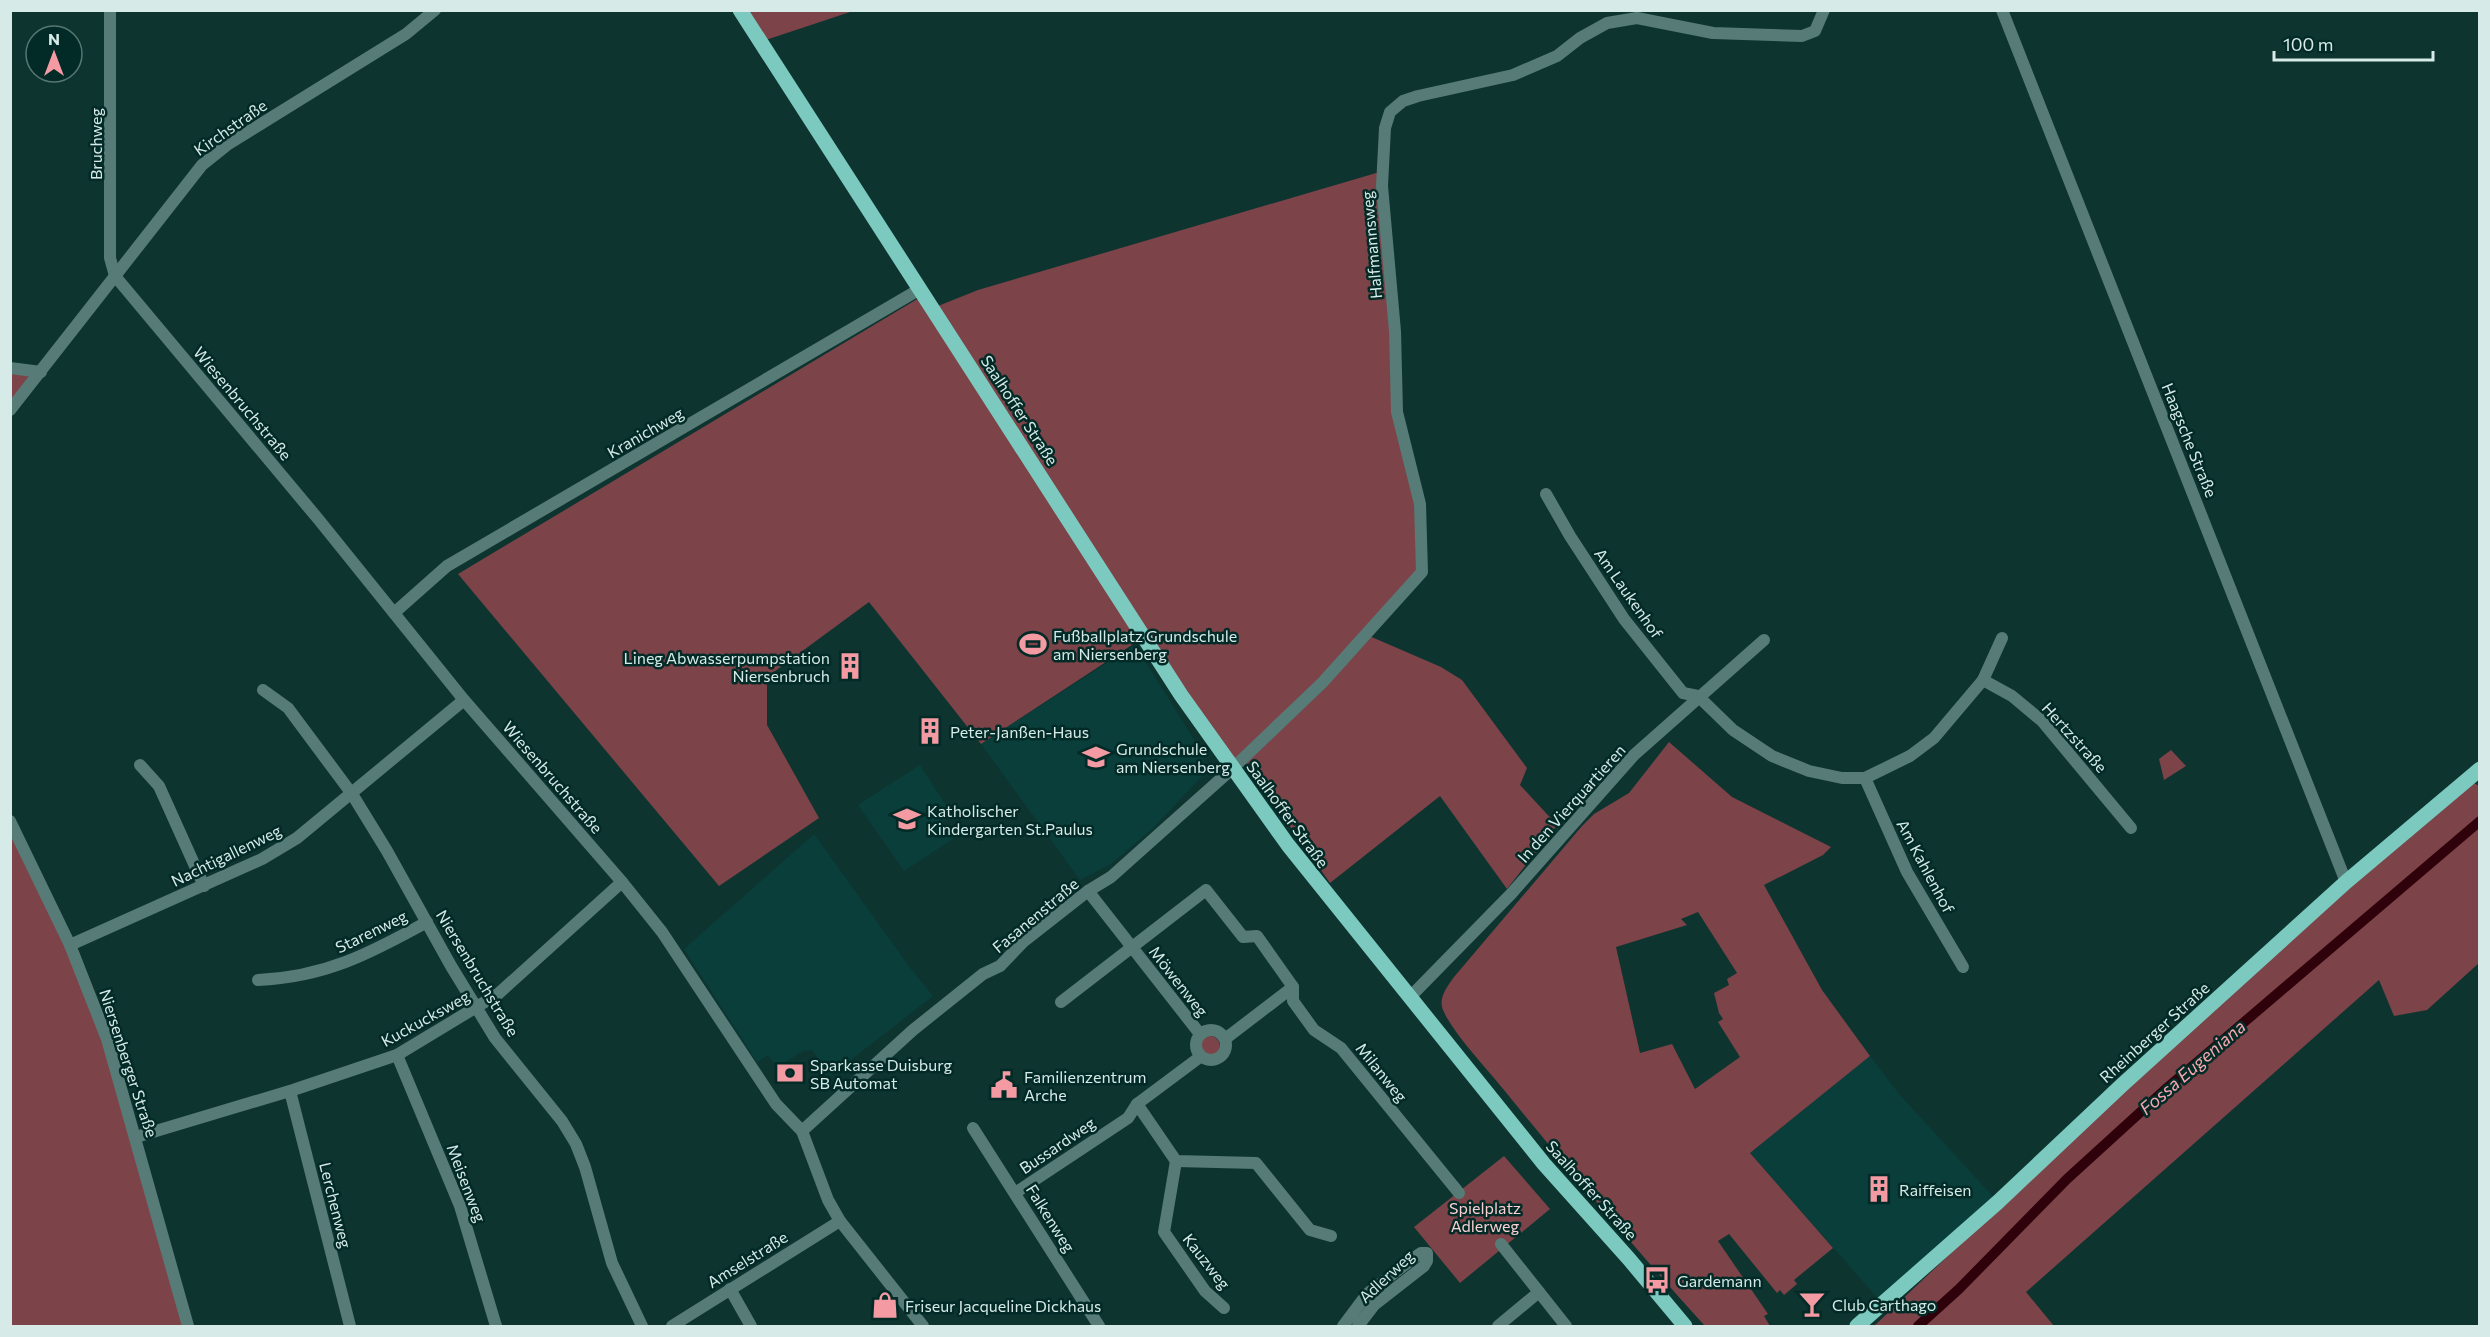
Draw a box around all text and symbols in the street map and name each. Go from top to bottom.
north arrow [24,24,84,84]
scale bar [2274,24,2433,62]
text: N [48,29,60,48]
text: 100 m [2283,33,2333,55]
street label: Kirchstraße [190,95,270,159]
street label: Bruchweg [86,108,105,180]
street label: Halfmannsweg [1357,190,1385,300]
street label: Wiesenbruchstraße [190,342,296,464]
street label: Saalhoffer Straße [977,352,1063,468]
street label: Haagsche Straße [2158,380,2222,500]
street label: Kranichweg [603,402,687,462]
street label: Am Laukenhof [1591,544,1667,642]
place label: Fußballplatz Grundschule am Niersenberg [1053,626,1237,663]
sports icon: Fußballplatz Grundschule am Niersenberg [1018,629,1048,659]
place label: Lineg Abwasserpumpstation Niersenbruch [623,648,830,685]
building icon: Lineg Abwasserpumpstation Niersenbruch [835,651,865,681]
street label: Hertzstraße [2039,698,2111,776]
building icon: Peter-Janßen-Haus [915,716,945,746]
street label: Wiesenbruchstraße [499,717,607,837]
place label: Peter-Janßen-Haus [950,722,1089,741]
place label: Grundschule am Niersenberg [1116,739,1230,776]
street label: In den Vierquartieren [1513,740,1629,866]
school or university icon: Grundschule am Niersenberg [1081,742,1111,772]
street label: Saalhoffer Straße [1243,757,1333,871]
place label: Katholischer Kindergarten St.Paulus [927,801,1093,838]
school or university icon: Katholischer Kindergarten St.Paulus [892,804,922,834]
street label: Am Kahlenhof [1893,816,1959,916]
street label: Nachtigallenweg [168,820,285,890]
street label: Fasanenstraße [988,874,1082,956]
street label: Starenweg [332,905,410,956]
street label: Niersenbruchstraße [433,906,523,1040]
street label: Möwenweg [1146,942,1213,1020]
street label: Rheinberger Straße [2095,978,2213,1086]
street label: Niersenberger Straße [96,986,162,1140]
street label: Kuckucksweg [377,986,473,1050]
water label: Fossa Eugeniana [2134,1015,2250,1119]
street label: Milanweg [1352,1039,1412,1106]
place label: Sparkasse Duisburg SB Automat [810,1055,953,1092]
bank icon: Sparkasse Duisburg SB Automat [775,1058,805,1088]
place label: Familienzentrum Arche [1024,1067,1146,1104]
public building icon: Familienzentrum Arche [989,1070,1019,1100]
street label: Bussardweg [1016,1113,1099,1177]
street label: Saalhoffer Straße [1542,1136,1642,1244]
street label: Meisenweg [443,1141,491,1225]
street label: Lerchenweg [316,1160,356,1250]
building icon: Raiffeisen [1864,1174,1894,1204]
street label: Falkenweg [1023,1180,1080,1256]
place label: Raiffeisen [1899,1180,1971,1199]
park label: Spielplatz Adlerweg [1449,1198,1521,1235]
street label: Amselstraße [703,1227,791,1291]
street label: Kauzweg [1179,1229,1235,1293]
street label: Adlerweg [1354,1245,1418,1306]
bus stop icon: Gardemann [1642,1265,1672,1295]
place label: Gardemann [1677,1271,1762,1290]
bar icon: Club Carthago [1797,1289,1827,1319]
shop icon: Friseur Jacqueline Dickhaus [870,1290,900,1320]
place label: Club Carthago [1832,1295,1936,1314]
place label: Friseur Jacqueline Dickhaus [905,1296,1101,1315]

